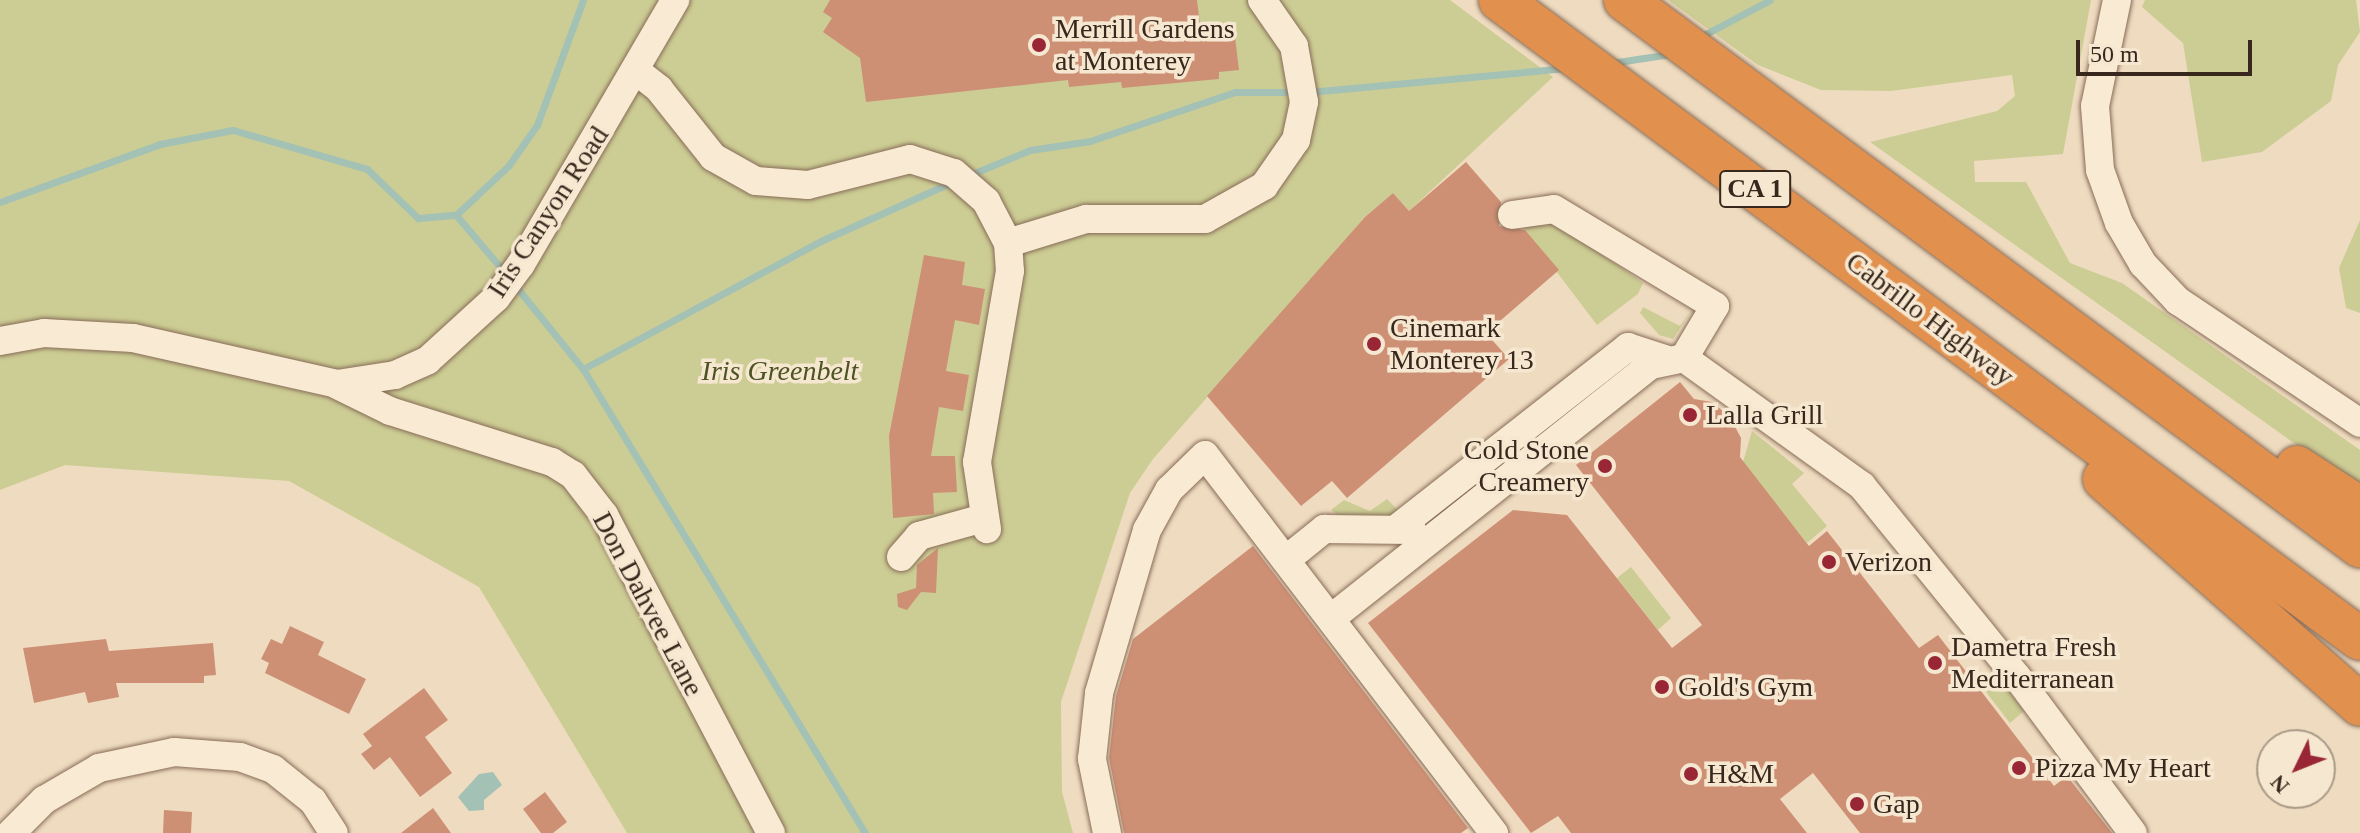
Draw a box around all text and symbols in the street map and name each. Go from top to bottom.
place label: Merrill Gardens at Monterey [1055,12,1235,78]
scale bar [2080,24,2256,74]
marker: Merrill Gardens at Monterey [1030,36,1048,54]
text: 50 m [2090,41,2139,67]
street label: Iris Canyon Road [480,120,616,304]
road number: CA 1 [1717,167,1793,211]
street label: Cabrillo Highway [1839,245,2021,393]
place label: Cinemark Monterey 13 [1390,311,1534,377]
marker: Cinemark Monterey 13 [1365,335,1383,353]
park label: Iris Greenbelt [702,354,858,388]
place label: Lalla Grill [1706,398,1823,432]
marker: Lalla Grill [1681,406,1699,424]
place label: Cold Stone Creamery [1464,433,1589,499]
marker: Cold Stone Creamery [1596,457,1614,475]
street label: Don Dahvee Lane [585,506,711,702]
place label: Verizon [1845,545,1932,579]
marker: Verizon [1820,553,1838,571]
place label: Dametra Fresh Mediterranean [1951,630,2117,696]
marker: Dametra Fresh Mediterranean [1926,654,1944,672]
place label: Gold's Gym [1678,670,1813,704]
marker: Gold's Gym [1653,678,1671,696]
north arrow [2256,729,2336,809]
place label: Pizza My Heart [2035,751,2211,785]
place label: H&M [1707,757,1774,791]
marker: Pizza My Heart [2010,759,2028,777]
marker: H&M [1682,765,1700,783]
text: N [2265,770,2294,799]
place label: Gap [1873,787,1920,821]
marker: Gap [1848,795,1866,813]

